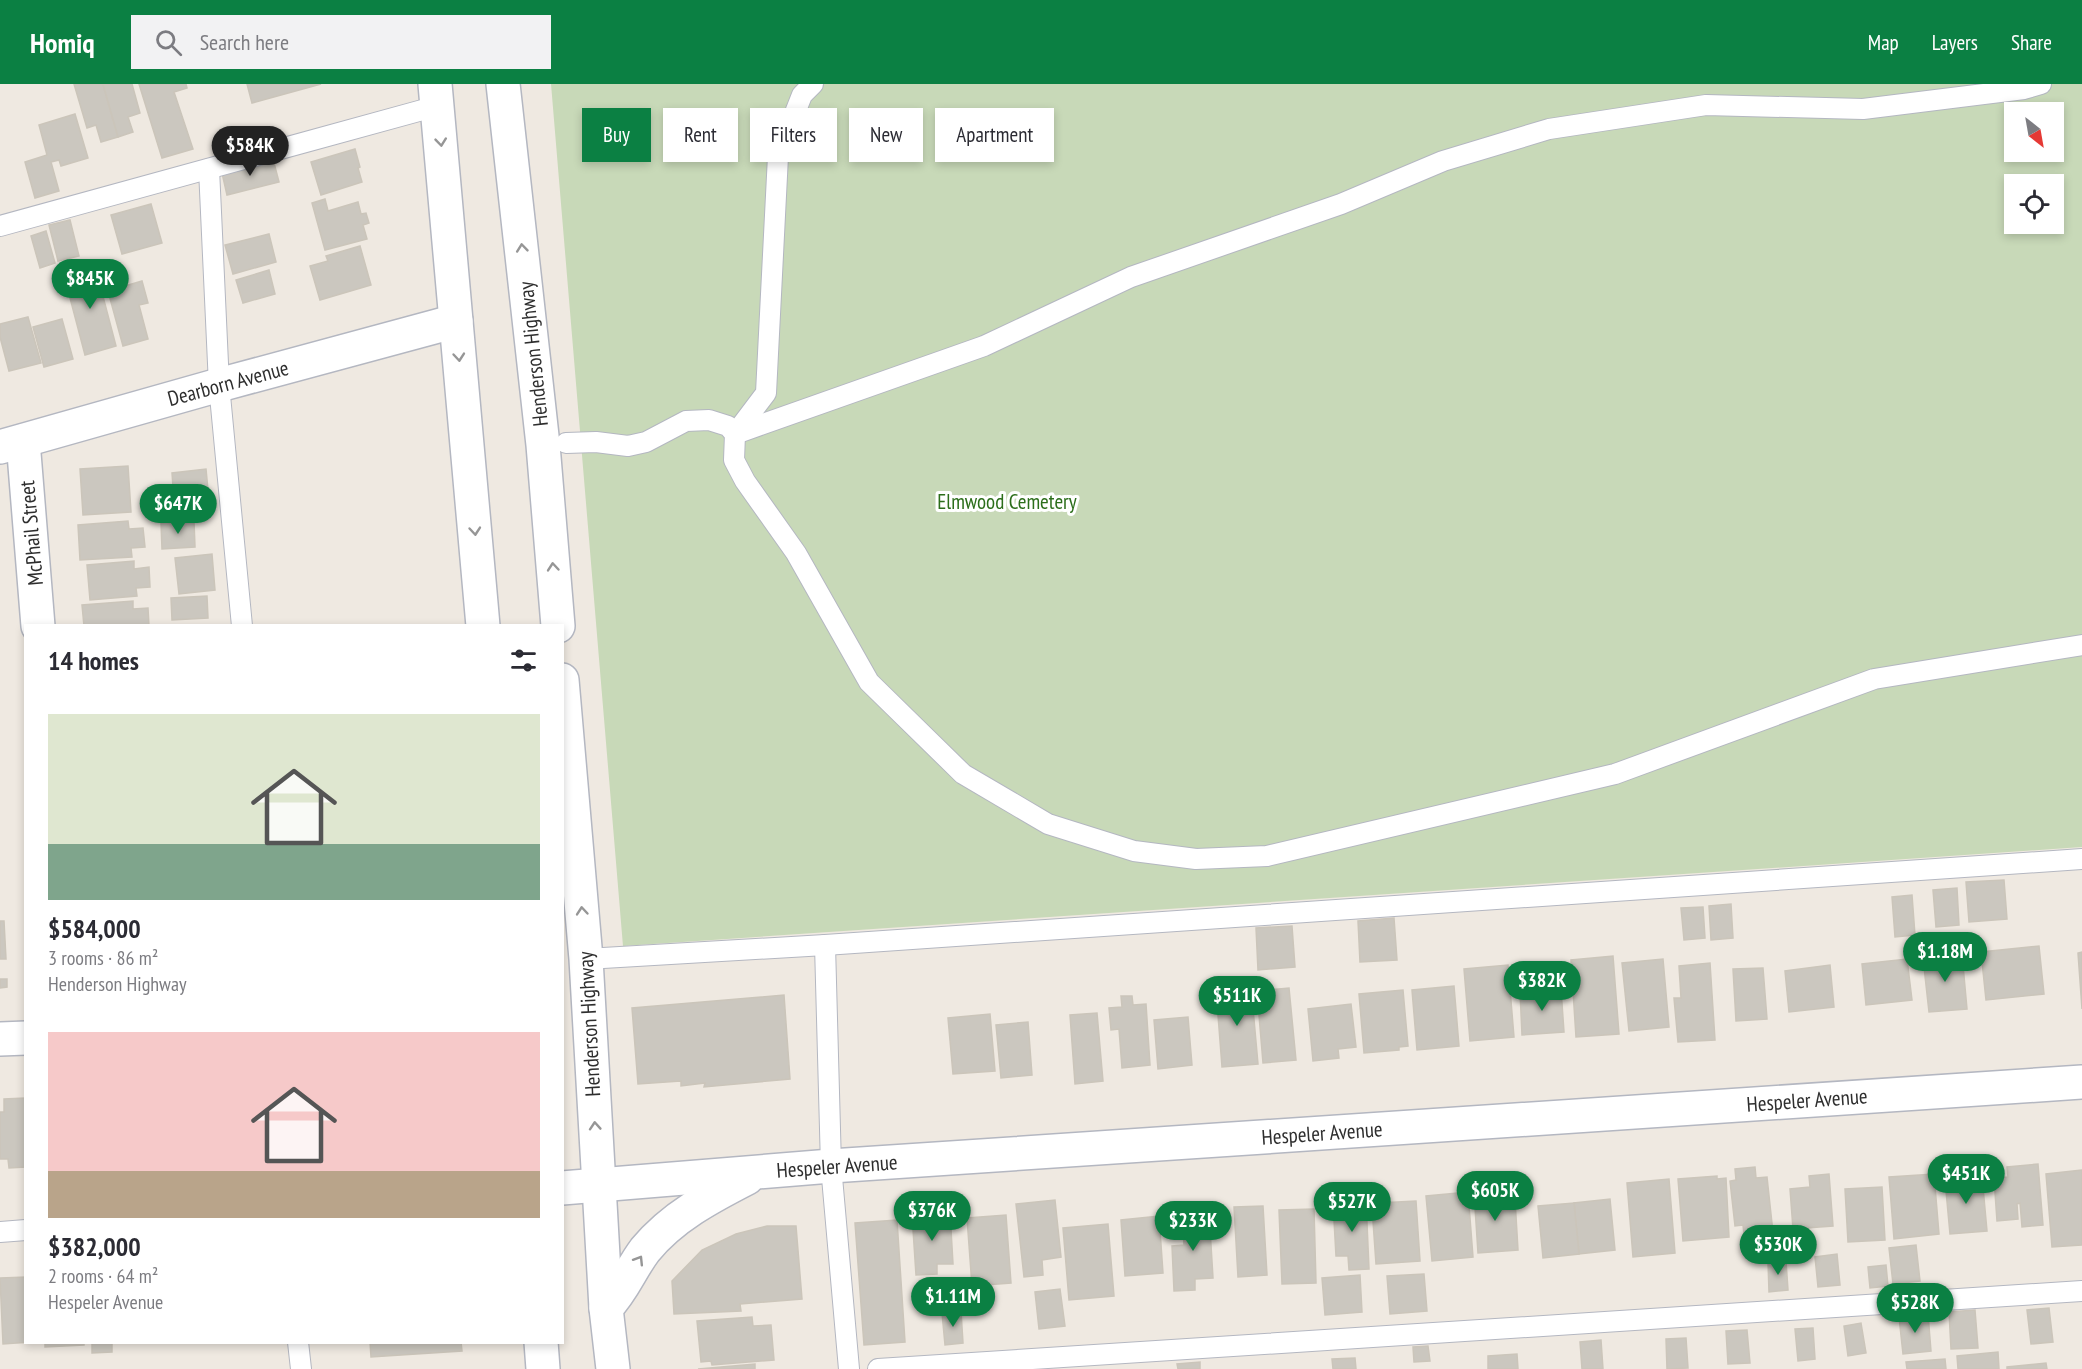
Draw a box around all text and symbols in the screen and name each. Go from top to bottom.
search box [131,15,551,69]
text: Homiq [30,24,95,61]
icon: search [152,26,185,59]
text: Search here [200,28,289,56]
text: Map [1868,29,1899,56]
text: Layers [1932,29,1978,56]
text: Share [2011,29,2052,56]
north arrow [2004,102,2064,162]
map controls [2004,102,2064,234]
chip: Buy [582,108,651,162]
chip: Rent [663,108,738,162]
chip: Filters [750,108,837,162]
chip: New [849,108,923,162]
chip: Apartment [935,108,1054,162]
pin: $584K [208,126,292,177]
text: $584K [226,132,274,158]
one-way arrow [434,138,447,147]
button: locate [2004,174,2064,234]
one-way arrow [516,243,528,252]
pin: $845K [48,259,132,310]
text: $845K [66,265,114,291]
street label: Henderson Highway [512,280,554,428]
one-way arrow [452,353,465,362]
street label: Dearborn Avenue [165,354,291,412]
street label: McPhail Street [13,479,49,587]
pin: $647K [136,484,220,535]
park label: Elmwood Cemetery [937,488,1077,515]
text: $647K [154,490,202,516]
one-way arrow [468,526,481,535]
one-way arrow [547,563,560,572]
text: 14 homes [48,644,139,677]
icon: filters [507,644,540,677]
icon: home [240,753,348,861]
one-way arrow [575,906,588,915]
text: $584,000 [48,912,141,945]
pin: $1.18M [1896,932,1994,983]
text: $1.18M [1917,938,1973,964]
text: 3 rooms · 86 m² [48,945,158,971]
street label: Henderson Highway [572,951,606,1097]
pin: $382K [1500,961,1584,1012]
text: $382K [1518,967,1566,993]
text: Henderson Highway [48,971,186,997]
pin: $511K [1195,976,1279,1027]
text: $511K [1213,982,1261,1008]
icon: home [240,1071,348,1179]
street label: Hespeler Avenue [1746,1082,1868,1118]
street label: Hespeler Avenue [1261,1115,1383,1151]
one-way arrow [589,1122,602,1131]
street label: Hespeler Avenue [776,1148,898,1184]
pin: $451K [1924,1154,2008,1205]
text: $451K [1942,1160,1990,1186]
pin: $605K [1453,1171,1537,1222]
text: $605K [1471,1177,1519,1203]
pin: $527K [1310,1182,1394,1233]
text: $527K [1328,1188,1376,1214]
pin: $376K [890,1191,974,1242]
text: $376K [908,1197,956,1223]
pin: $233K [1151,1201,1235,1252]
text: $233K [1169,1207,1217,1233]
pin: $530K [1736,1225,1820,1276]
text: $382,000 [48,1230,141,1263]
text: $530K [1754,1231,1802,1257]
one-way arrow [632,1256,644,1266]
text: 2 rooms · 64 m² [48,1263,158,1289]
pin: $1.11M [904,1277,1002,1328]
text: $1.11M [925,1283,981,1309]
pin: $528K [1873,1283,1957,1334]
text: Hespeler Avenue [48,1289,163,1315]
text: $528K [1891,1289,1939,1315]

